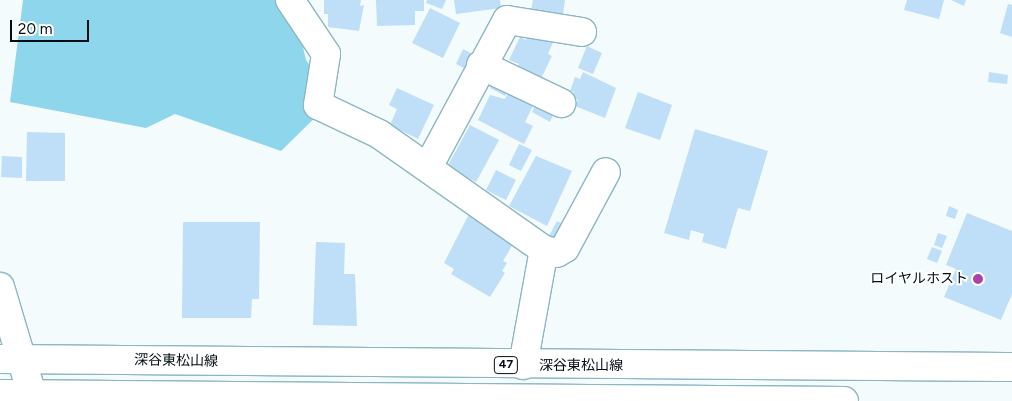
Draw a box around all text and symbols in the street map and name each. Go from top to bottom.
scale bar [12,10,91,42]
text: 20 m [18,20,52,38]
place label: ロイヤルホスト [870,271,968,287]
marker: ロイヤルホスト [972,273,984,285]
street label: 深谷東松山線 [134,352,218,370]
road number: 47 [494,356,518,374]
street label: 深谷東松山線 [539,358,623,374]

